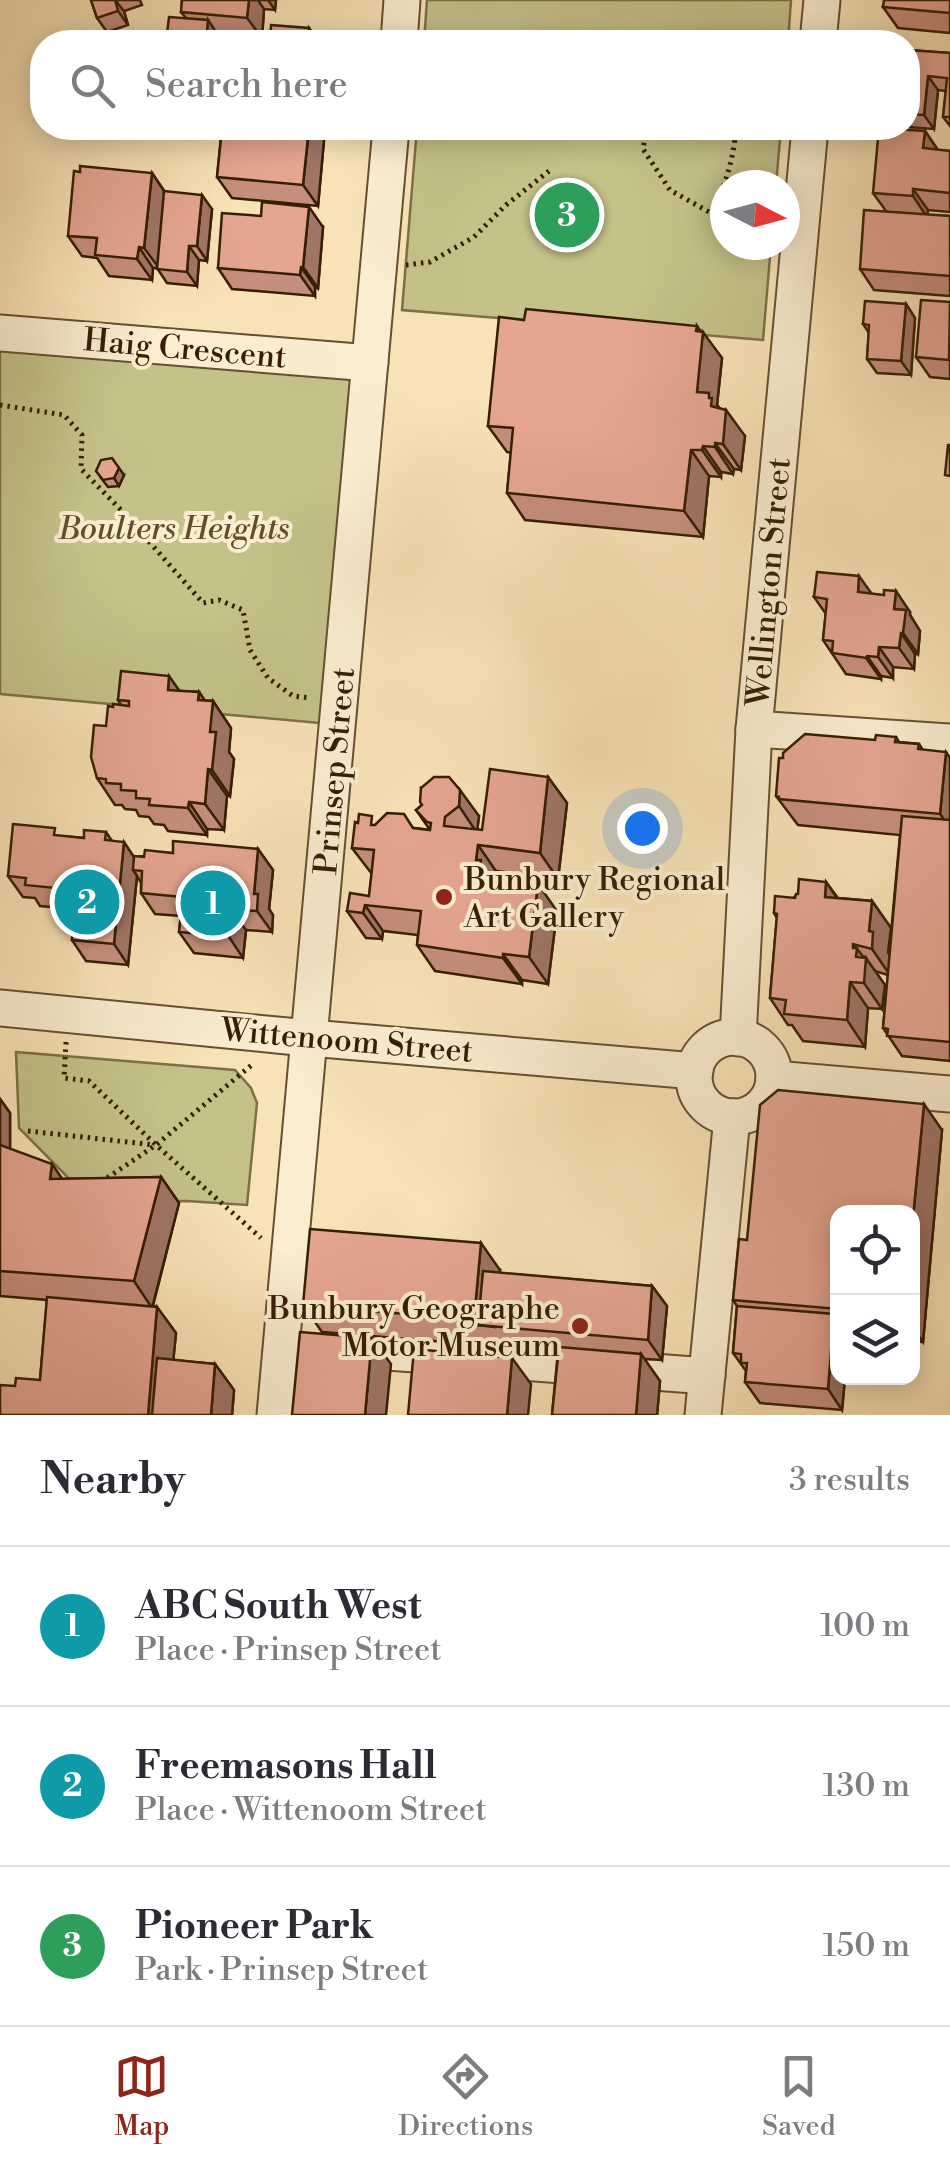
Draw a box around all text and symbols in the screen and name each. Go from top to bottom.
search box [30,30,920,140]
icon: search [65,58,120,113]
text: Search here [145,62,348,109]
north arrow [710,170,800,260]
pin: 3 [534,178,600,252]
street label: Haig Crescent [82,320,288,378]
street label: Wellington Street [738,456,800,709]
park label: Boulters Heights [57,509,290,549]
street label: Prinsep Street [306,666,364,877]
your location [617,803,668,854]
place label: Bunbury Regional Art Gallery [463,860,726,937]
pin: 2 [54,864,120,940]
pin: 1 [180,866,246,940]
marker: Bunbury Regional Art Gallery [433,886,455,908]
street label: Wittenoom Street [218,1010,475,1072]
map controls [830,1205,920,1385]
button: locate [830,1205,920,1295]
place label: Bunbury Geographe Motor Museum [267,1289,560,1366]
button: layers [830,1295,920,1385]
marker: Bunbury Geographe Motor Museum [569,1315,591,1337]
text: Nearby [40,1454,185,1507]
text: 3 results [789,1460,910,1500]
text: ABC South West [135,1583,421,1630]
text: 1 [65,1606,80,1646]
text: 100 m [820,1606,910,1646]
text: Place · Prinsep Street [135,1630,442,1670]
text: Freemasons Hall [135,1743,437,1790]
text: 2 [62,1766,83,1806]
text: 130 m [823,1766,910,1806]
text: Place · Wittenoom Street [135,1790,487,1830]
text: Pioneer Park [135,1903,373,1950]
text: 3 [63,1926,82,1966]
text: 150 m [823,1926,910,1966]
text: Park · Prinsep Street [135,1950,428,1990]
tab: Map [114,2049,169,2144]
tab: Directions [398,2049,533,2144]
tab: Saved [762,2049,836,2144]

